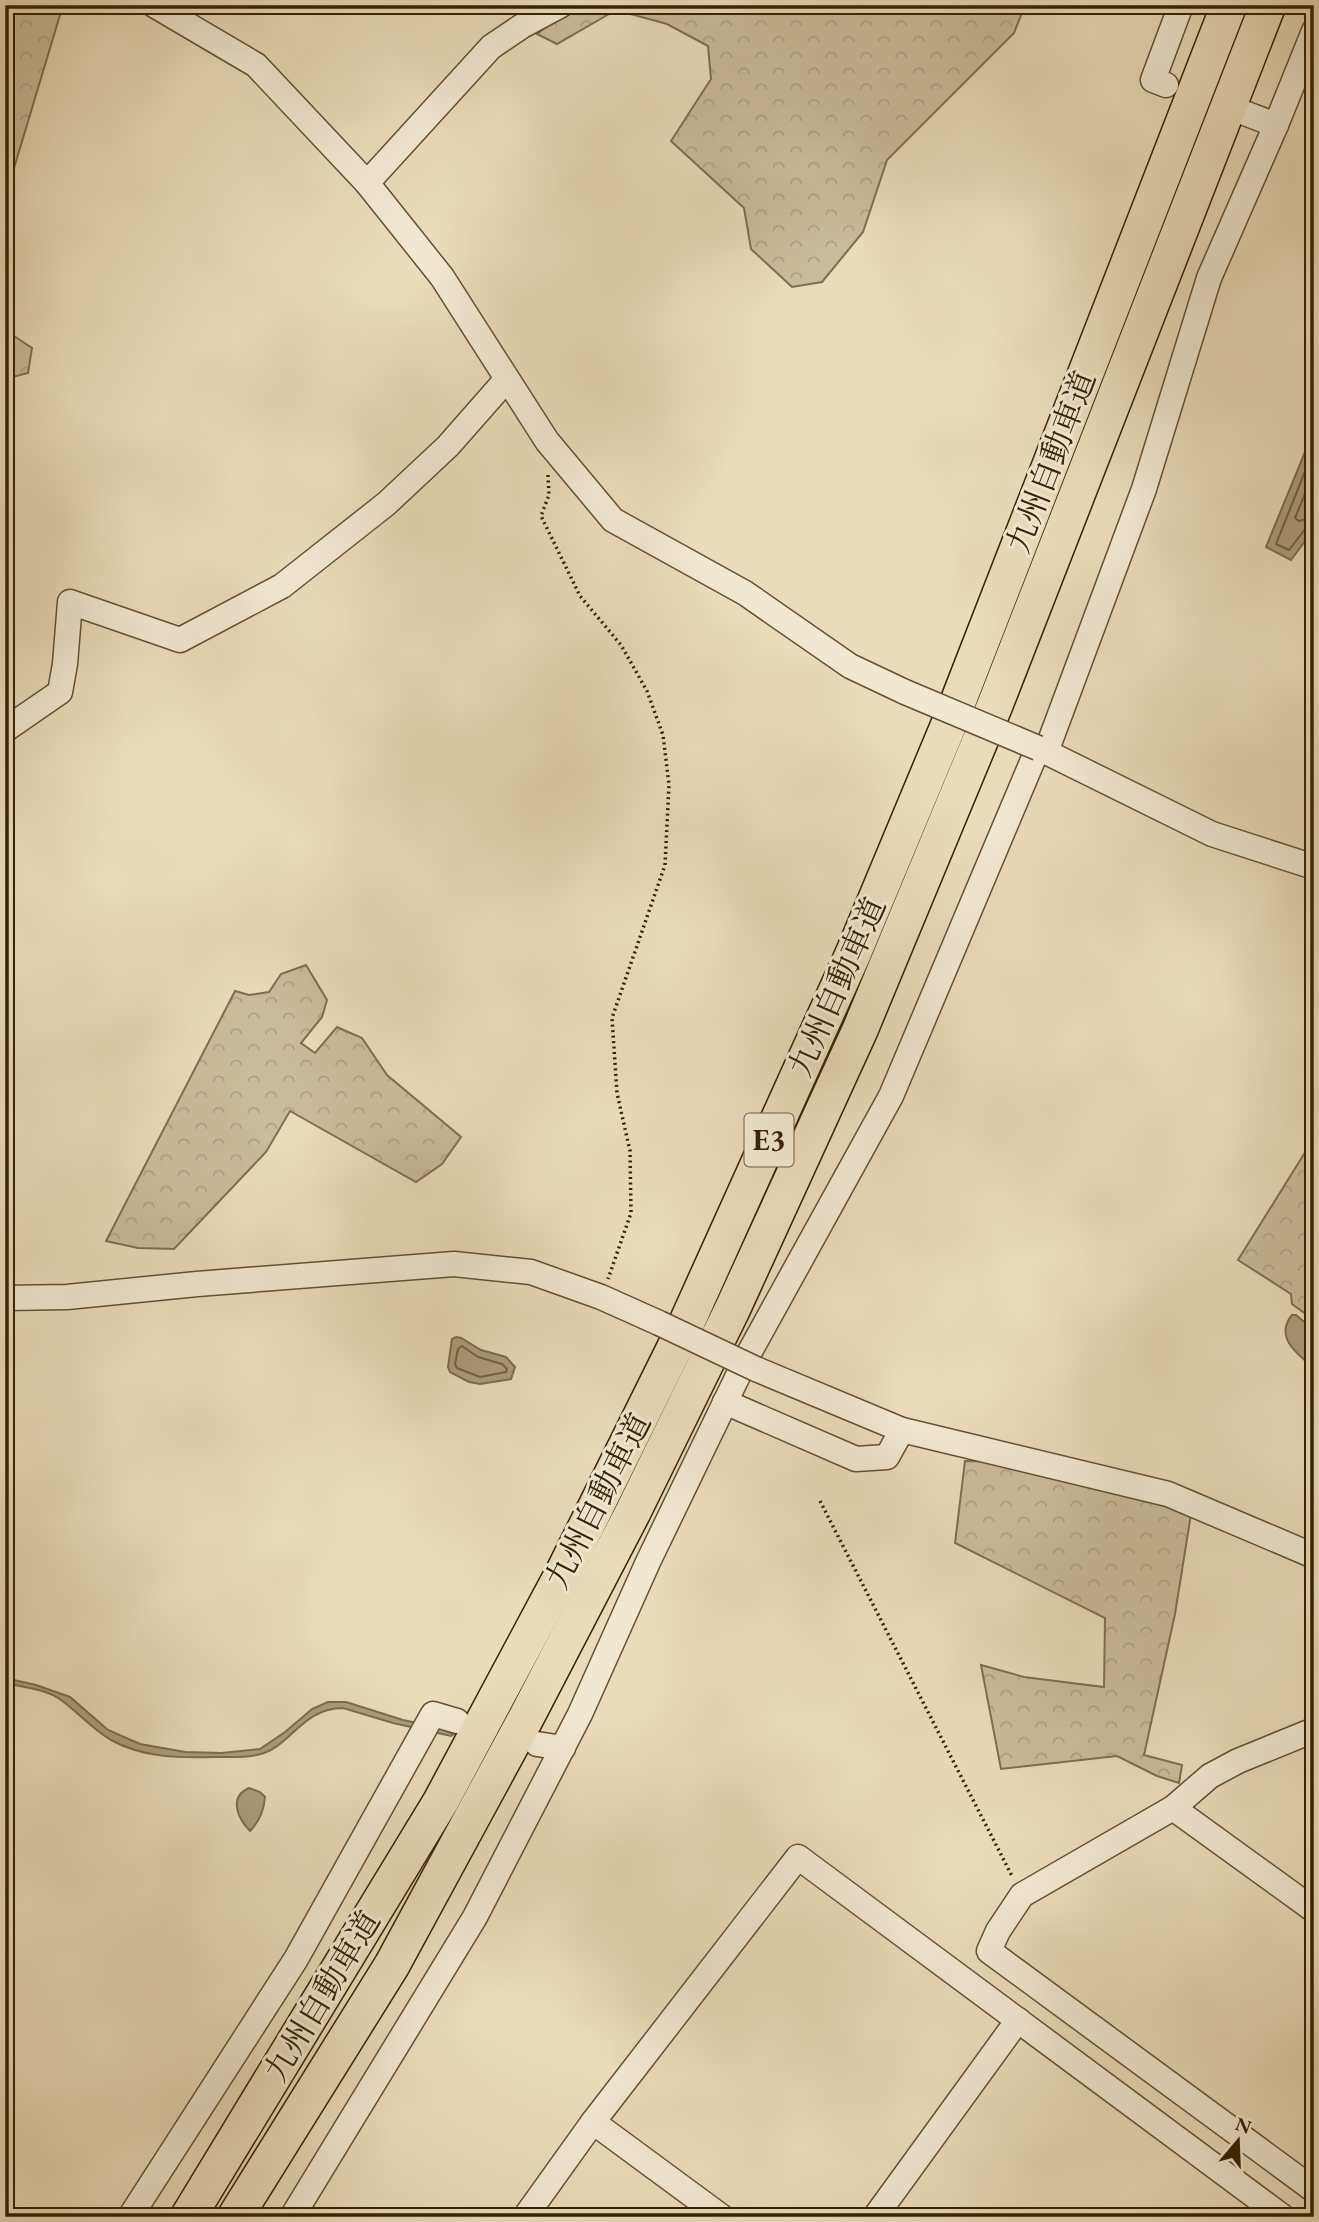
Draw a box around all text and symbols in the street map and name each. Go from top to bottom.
street label: 九州自動車道 [997,365,1105,559]
street label: 九州自動車道 [779,891,895,1083]
road number: E3 [744,1114,794,1166]
street label: 九州自動車道 [536,1406,660,1596]
street label: 九州自動車道 [255,1903,389,2089]
north arrow [1204,2106,1274,2176]
text: N [1232,2111,1255,2140]

